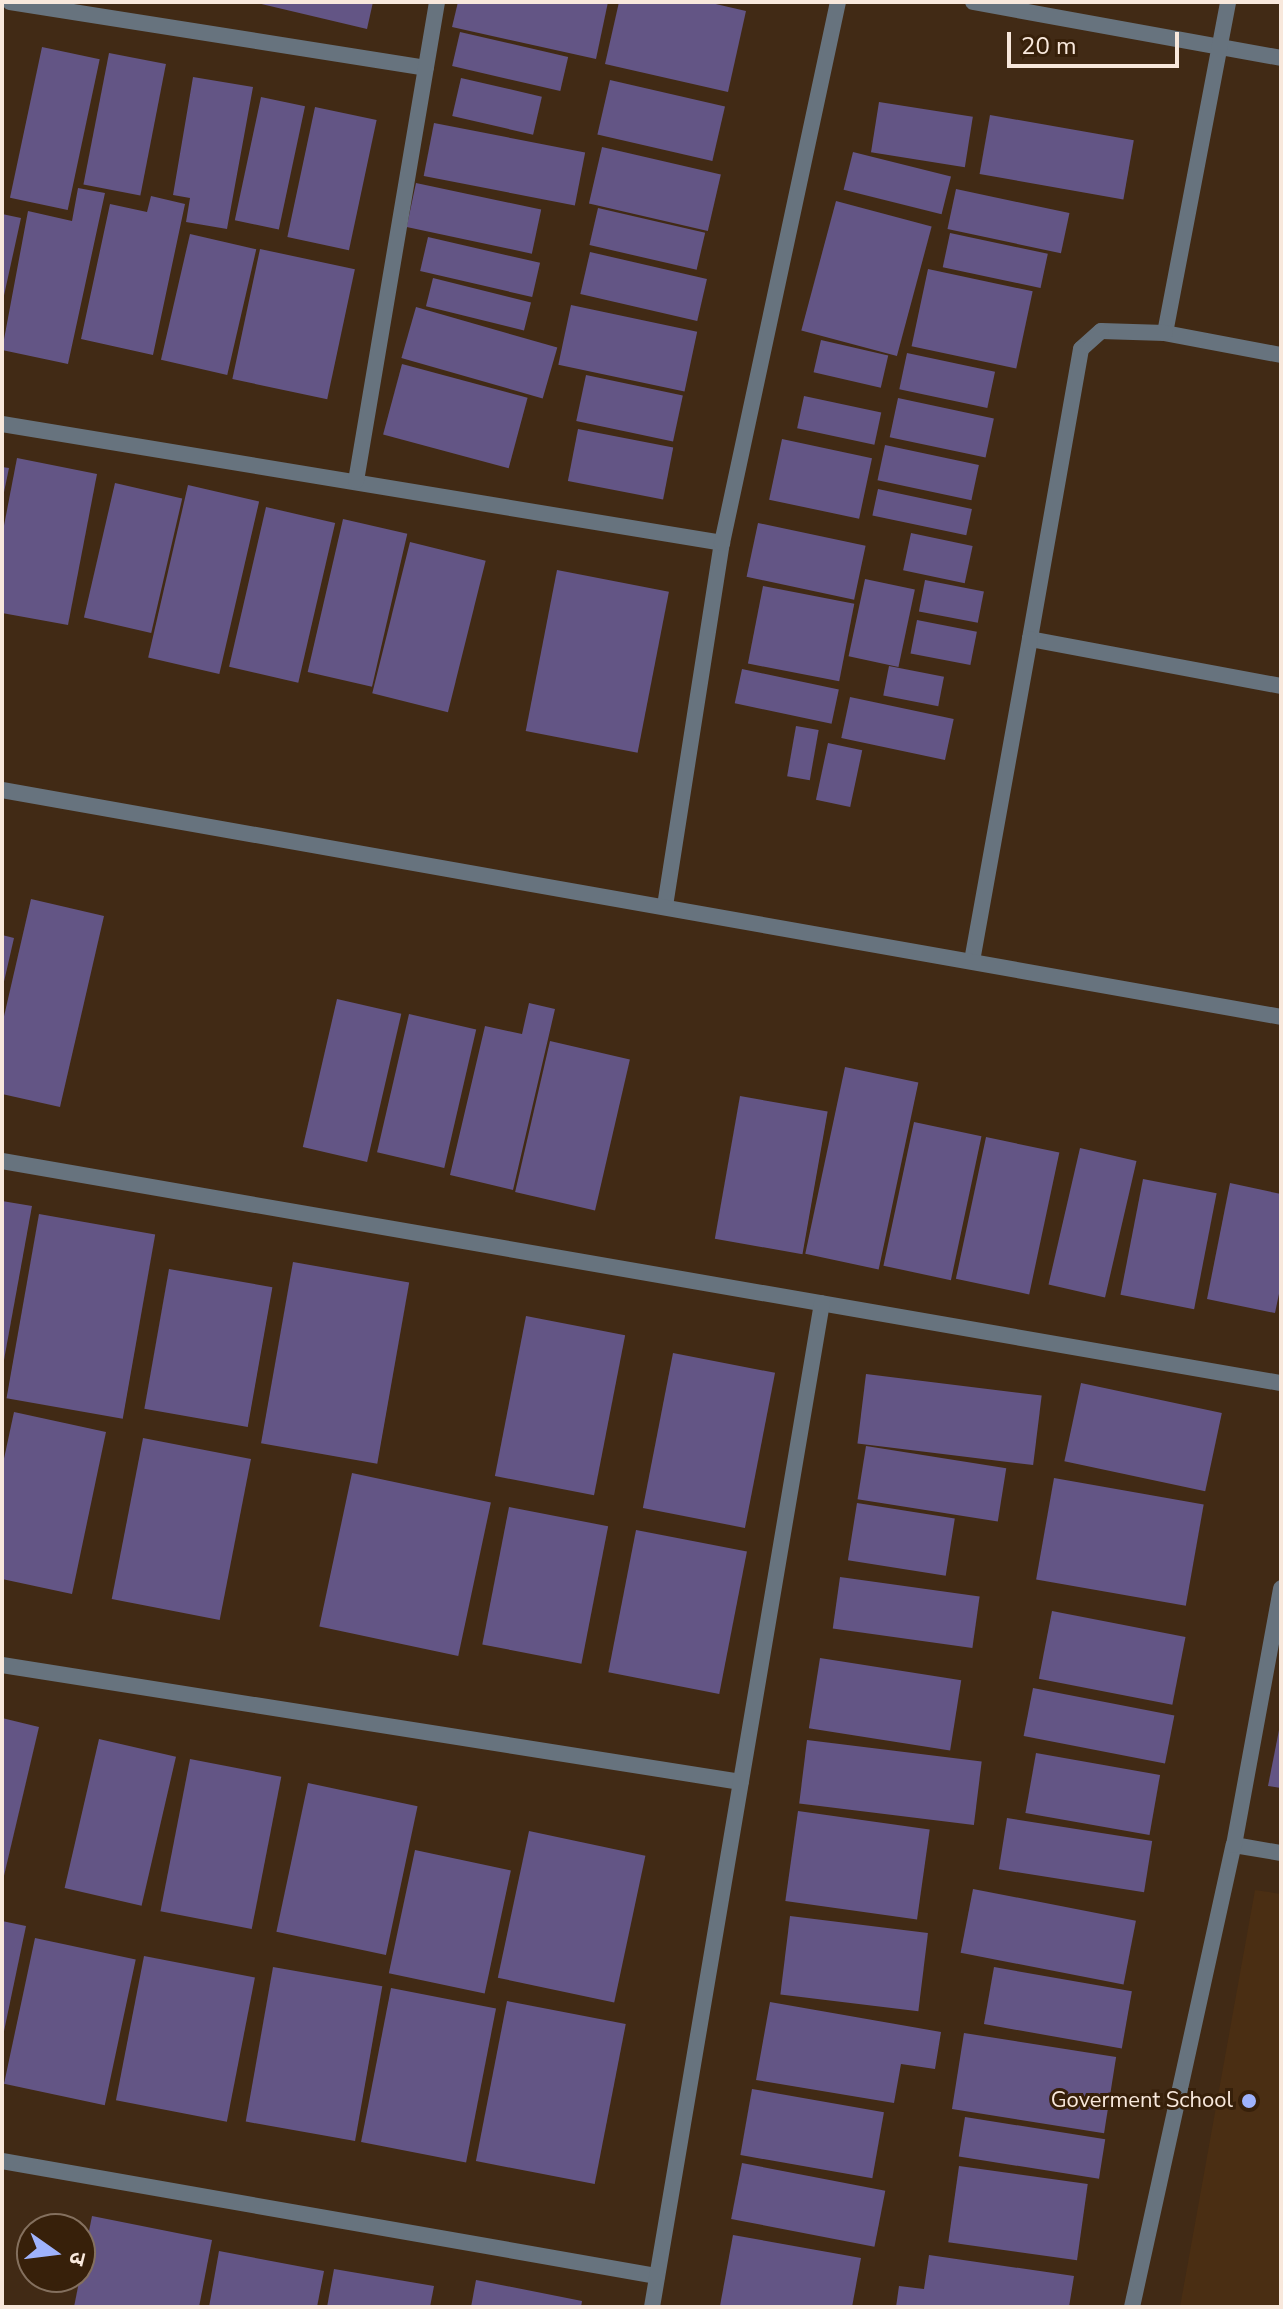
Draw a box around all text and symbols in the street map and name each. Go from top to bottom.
scale bar [1011,16,1183,66]
text: 20 m [1021,30,1077,62]
place label: Goverment School [1051,2088,1233,2114]
marker: Goverment School [1240,2092,1258,2110]
north arrow [16,2213,96,2293]
text: उ [61,2248,93,2268]

